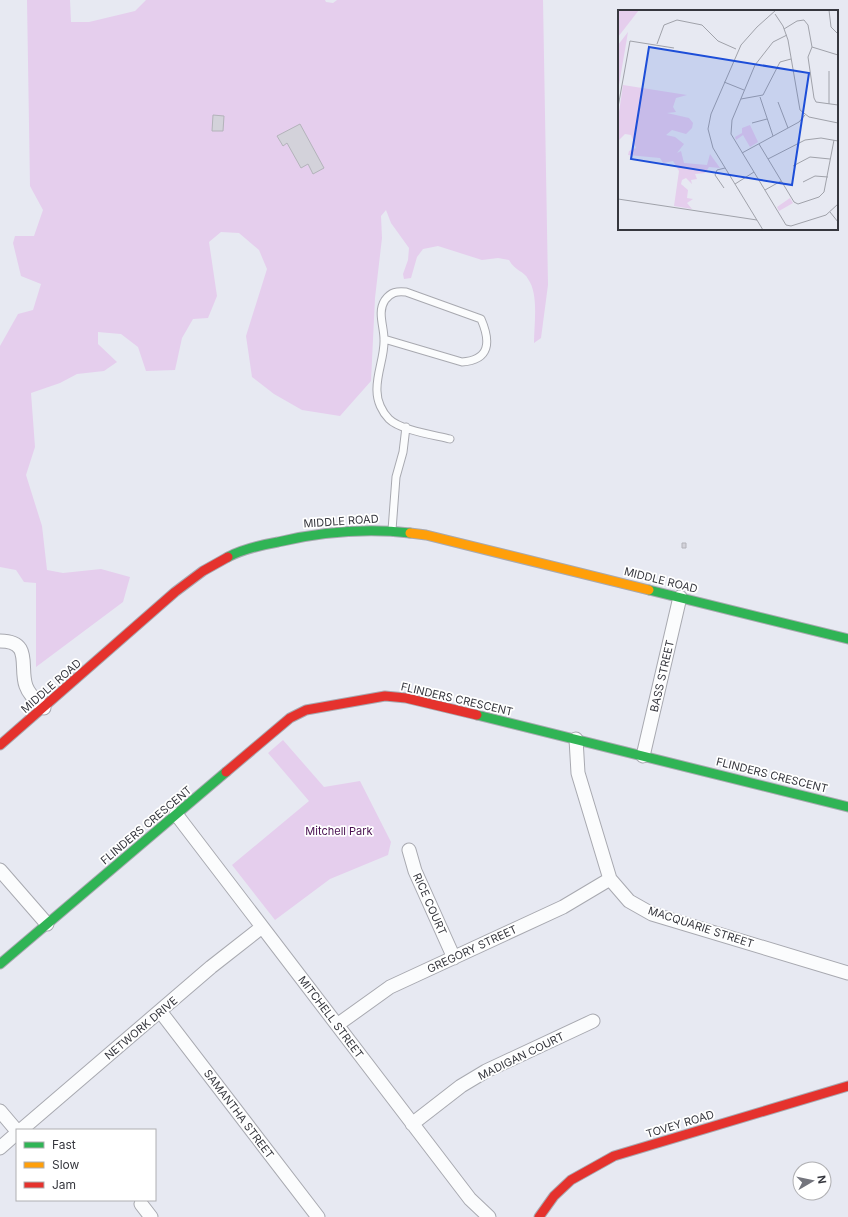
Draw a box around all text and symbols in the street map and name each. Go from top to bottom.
inset map [618,10,838,230]
street label: MIDDLE ROAD [303,511,379,531]
street label: MIDDLE ROAD [623,564,699,596]
street label: BASS STREET [647,639,677,713]
street label: MIDDLE ROAD [18,656,84,716]
street label: FLINDERS CRESCENT [400,679,514,719]
street label: FLINDERS CRESCENT [715,754,829,796]
street label: FLINDERS CRESCENT [98,783,194,867]
park label: Mitchell Park [305,824,373,838]
street label: RICE COURT [410,871,450,937]
street label: MACQUARIE STREET [646,903,756,951]
street label: GREGORY STREET [425,922,519,976]
street label: MITCHELL STREET [295,973,367,1061]
street label: NETWORK DRIVE [102,993,180,1063]
street label: MADIGAN COURT [476,1029,566,1083]
street label: SAMANTHA STREET [201,1067,277,1161]
street label: TOVEY ROAD [644,1107,716,1141]
legend [16,1129,156,1201]
text: Fast [52,1137,76,1152]
text: Slow [52,1157,80,1172]
north arrow [792,1161,832,1201]
text: N [814,1174,829,1185]
text: Jam [52,1177,76,1192]

